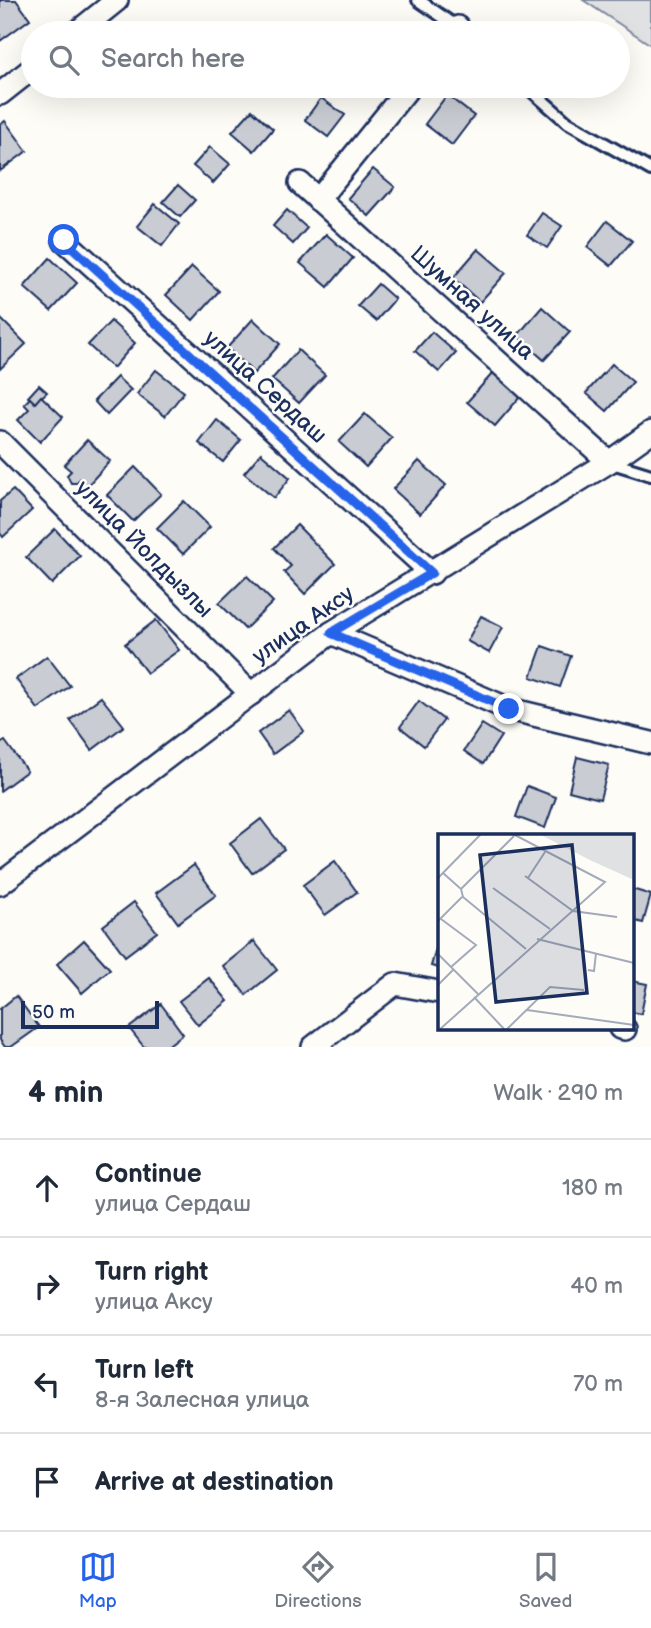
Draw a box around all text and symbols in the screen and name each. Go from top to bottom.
search box [21,21,630,98]
icon: search [45,41,83,79]
text: Search here [101,44,245,75]
route start [48,224,79,255]
street label: Шумная улица [404,240,540,366]
street label: улица Сердаш [198,324,332,450]
street label: улица Йолдызлы [69,474,219,624]
street label: улица Аксу [247,580,359,670]
route end [493,693,524,724]
inset map [438,834,634,1030]
scale bar [21,998,159,1030]
text: 50 m [32,1001,75,1024]
text: 4 min [28,1075,103,1111]
text: Walk · 290 m [493,1079,623,1107]
text: Continue [95,1159,202,1190]
icon: ahead [28,1169,66,1207]
text: 180 m [562,1174,623,1202]
text: улица Сердаш [95,1190,251,1218]
text: Turn right [95,1257,208,1288]
icon: right [28,1267,66,1305]
text: 40 m [570,1272,623,1300]
text: улица Аксу [95,1288,213,1316]
text: Turn left [95,1355,194,1386]
icon: left [28,1365,66,1403]
text: 70 m [573,1370,623,1398]
text: 8-я Залесная улица [95,1386,309,1414]
icon: arrive [28,1463,66,1501]
text: Arrive at destination [95,1467,334,1498]
tab: Map [79,1548,117,1613]
tab: Directions [274,1548,362,1613]
tab: Saved [519,1548,572,1613]

